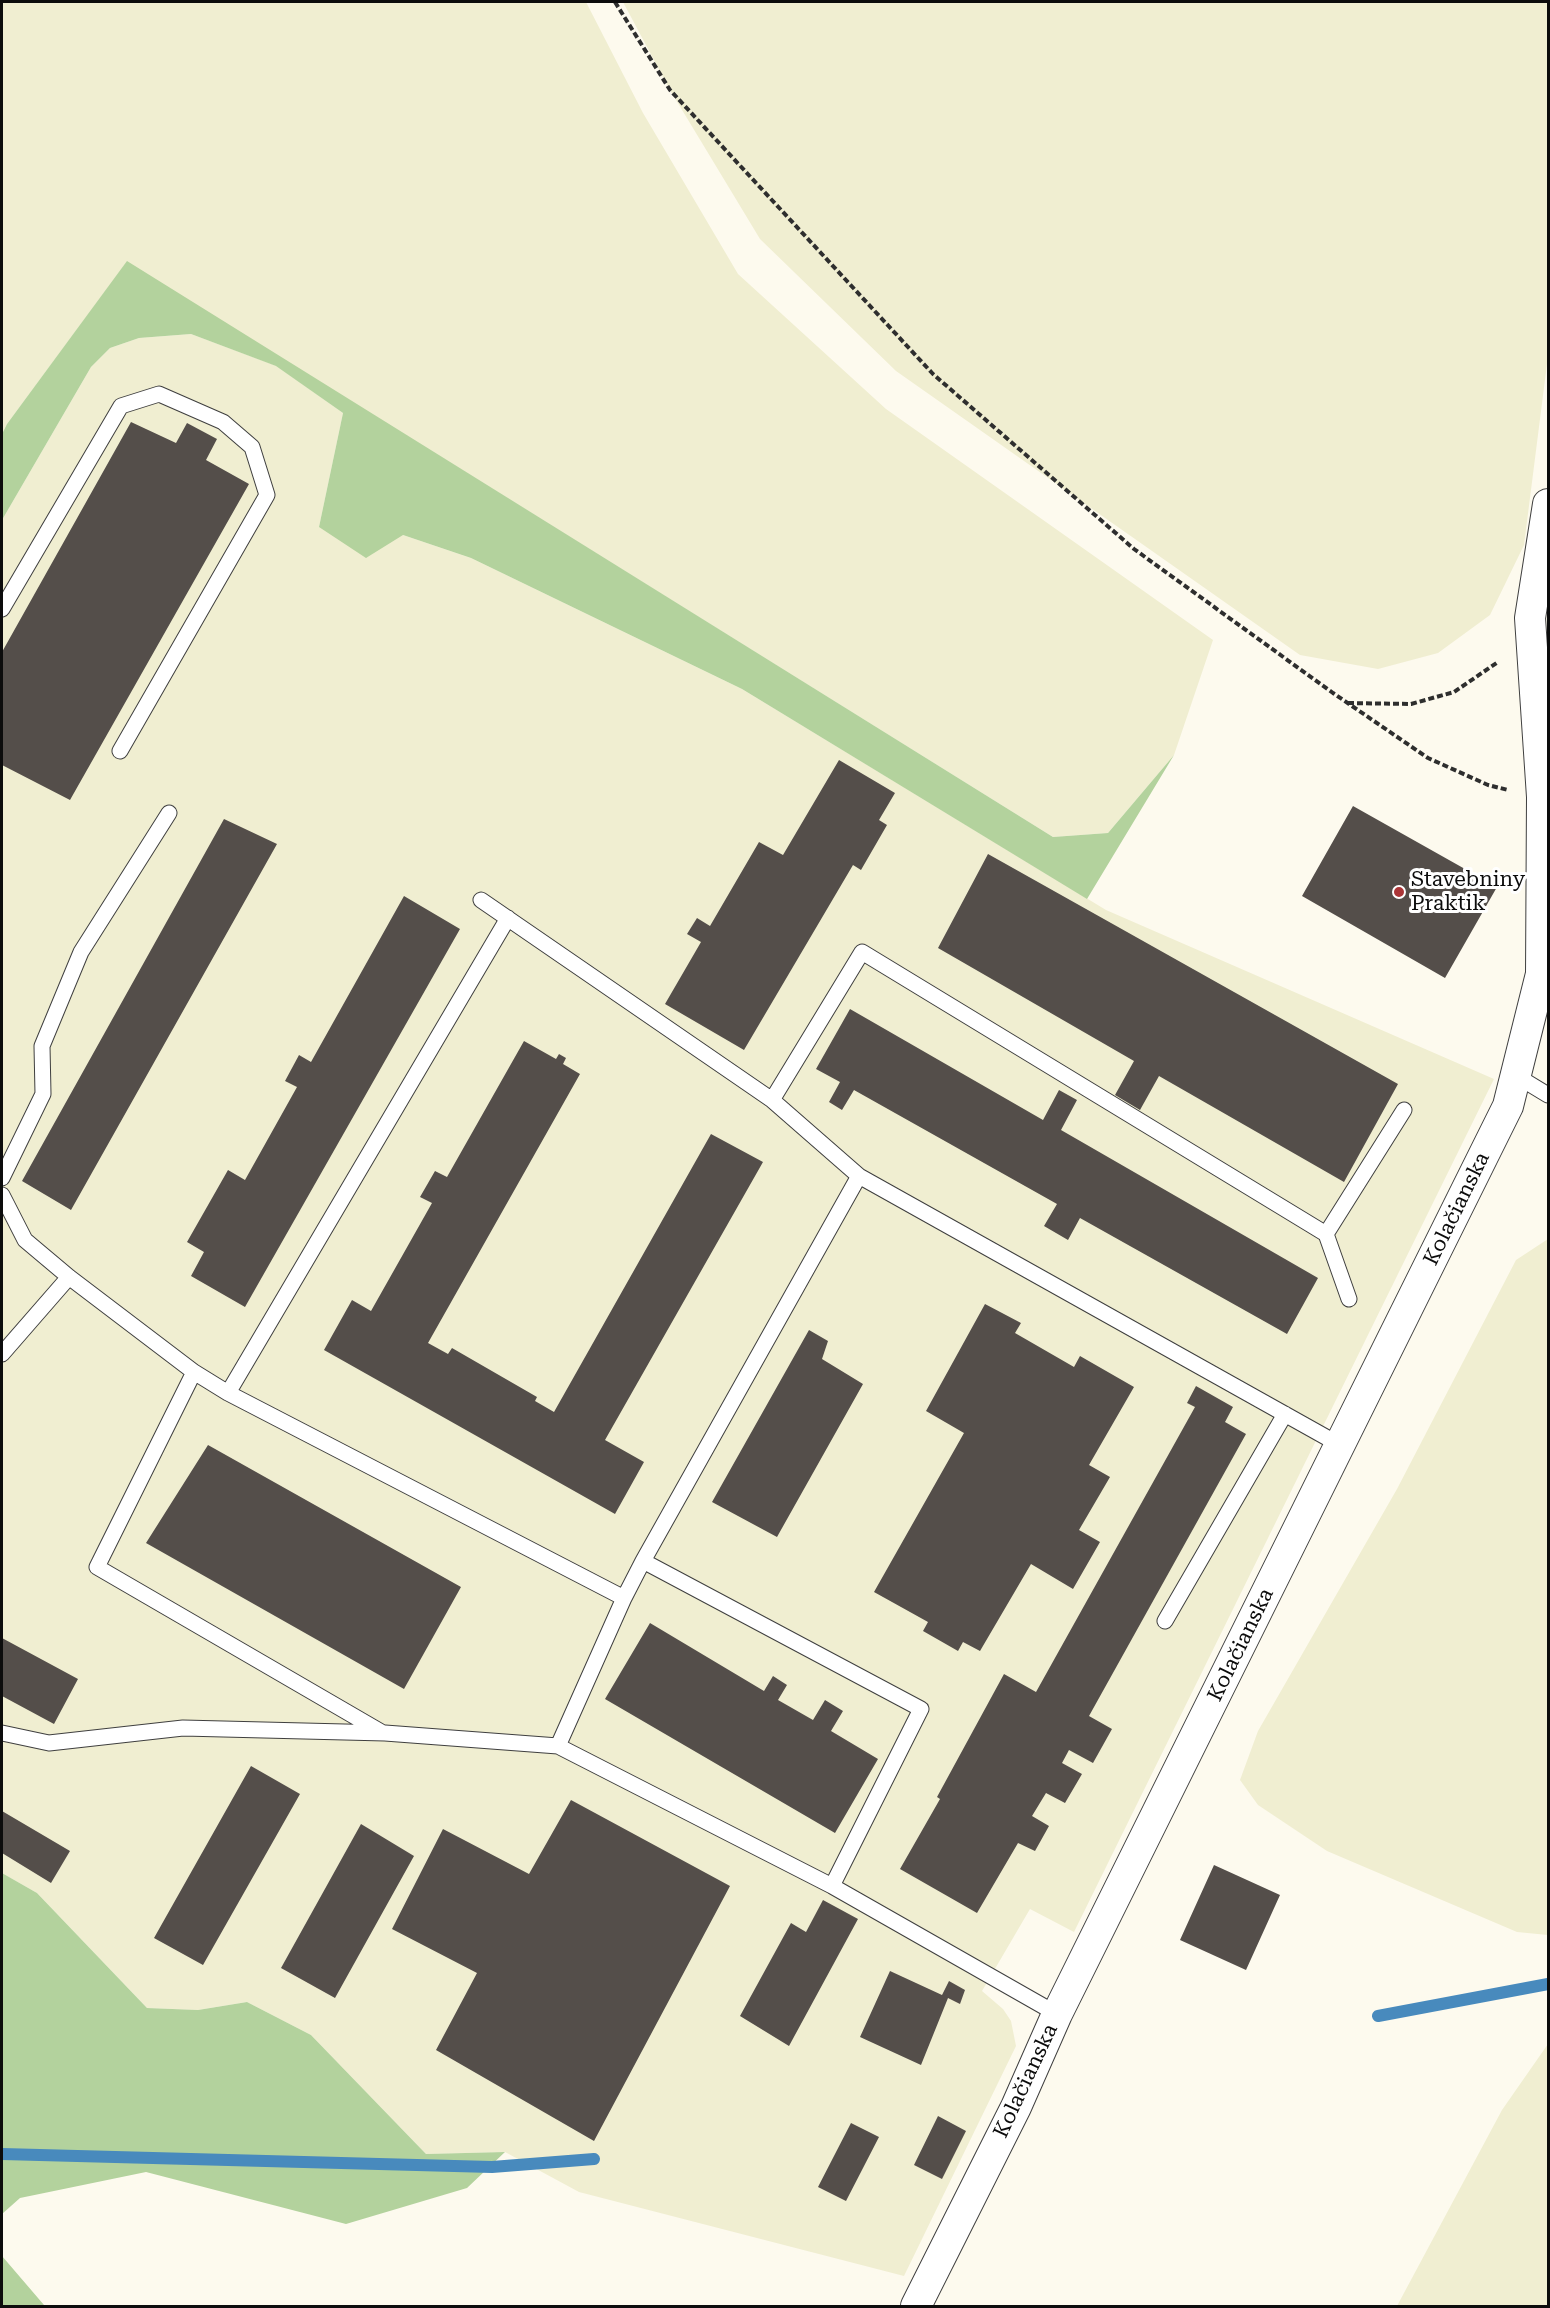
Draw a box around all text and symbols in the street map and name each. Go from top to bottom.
place label: Stavebniny Praktik [1411,867,1525,917]
marker: Stavebniny Praktik [1392,885,1406,899]
street label: Kolačianska [1419,1148,1495,1270]
street label: Kolačianska [1203,1584,1279,1706]
street label: Kolačianska [989,2020,1063,2142]

